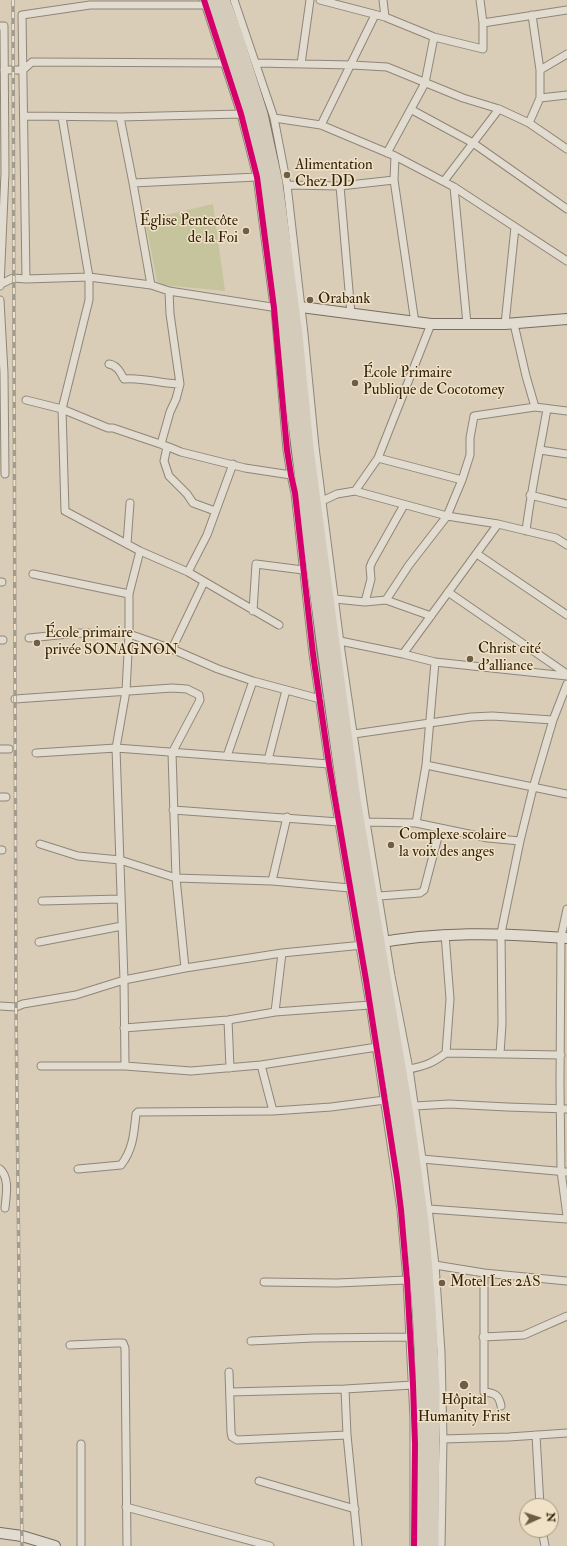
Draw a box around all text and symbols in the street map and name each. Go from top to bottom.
place label: Alimentation Chez DD [295,157,373,192]
marker: Alimentation Chez DD [282,170,292,180]
place label: Église Pentecôte de la Foi [140,213,238,248]
marker: Église Pentecôte de la Foi [241,226,251,236]
place label: Orabank [318,291,370,309]
marker: Orabank [305,295,315,305]
place label: École Primaire Publique de Cocotomey [363,365,504,400]
marker: École Primaire Publique de Cocotomey [350,378,360,388]
place label: École primaire privée SONAGNON [45,625,178,660]
marker: École primaire privée SONAGNON [32,638,42,648]
place label: Christ cité d'alliance [478,641,541,676]
marker: Christ cité d'alliance [465,654,475,664]
place label: Complexe scolaire la voix des anges [399,827,506,862]
marker: Complexe scolaire la voix des anges [386,840,396,850]
place label: Motel Les 2AS [450,1274,540,1292]
marker: Motel Les 2AS [437,1278,447,1288]
marker: Hôpital Humanity Frist [458,1379,470,1391]
place label: Hôpital Humanity Frist [418,1392,510,1427]
north arrow [519,1498,559,1538]
text: N [544,1512,557,1523]

